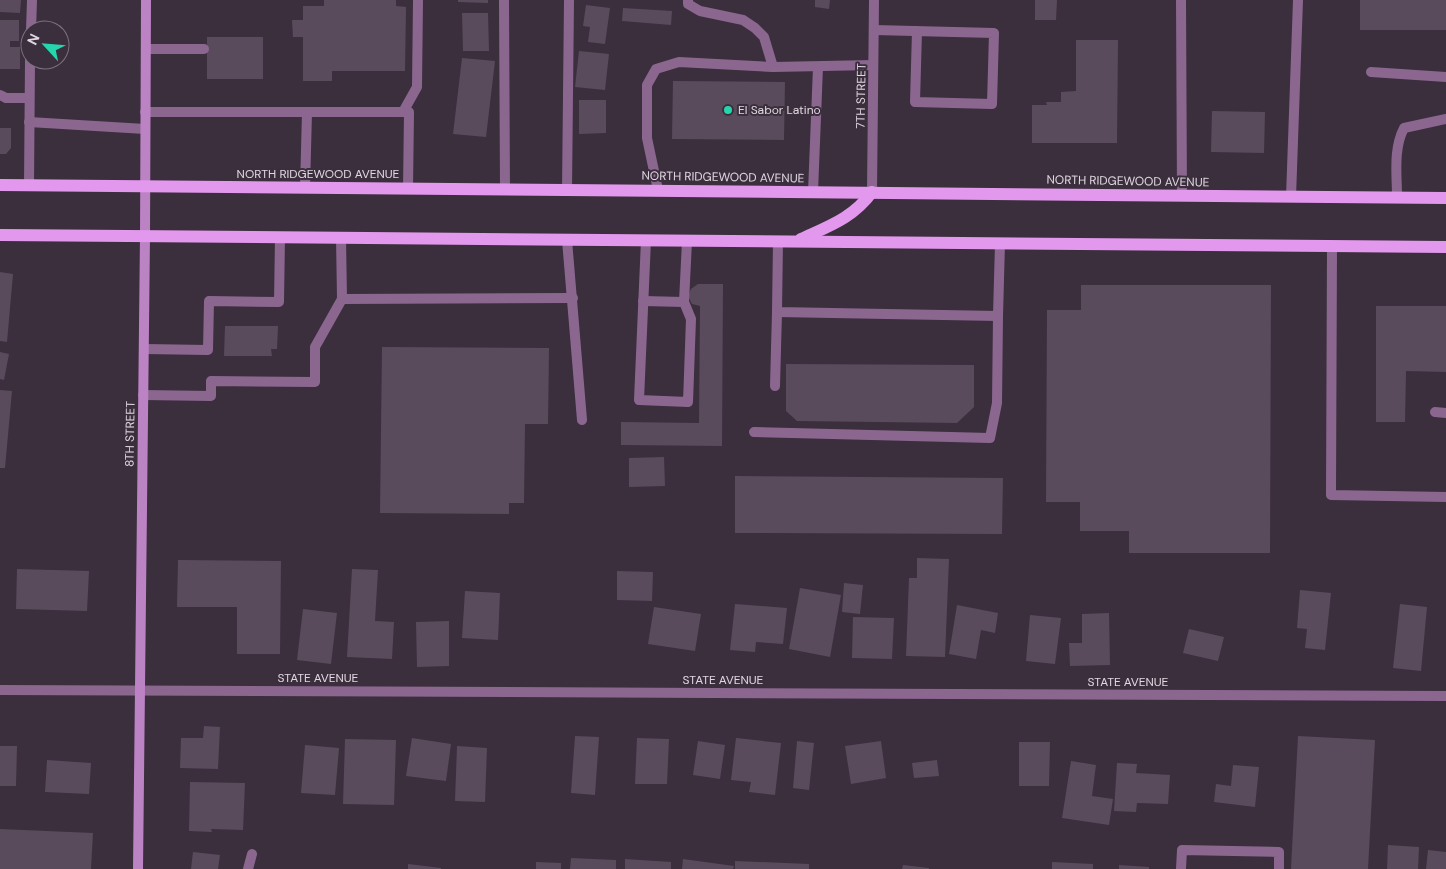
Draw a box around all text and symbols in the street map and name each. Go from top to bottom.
north arrow [20,20,70,70]
text: N [23,31,44,48]
street label: 7TH STREET [852,63,870,129]
place label: El Sabor Latino [738,102,821,118]
marker: El Sabor Latino [722,104,734,116]
street label: NORTH RIDGEWOOD AVENUE [237,166,400,182]
street label: NORTH RIDGEWOOD AVENUE [641,168,805,186]
street label: NORTH RIDGEWOOD AVENUE [1046,172,1210,190]
street label: 8TH STREET [121,401,139,467]
street label: STATE AVENUE [278,670,359,686]
street label: STATE AVENUE [683,672,764,688]
street label: STATE AVENUE [1088,674,1169,690]

